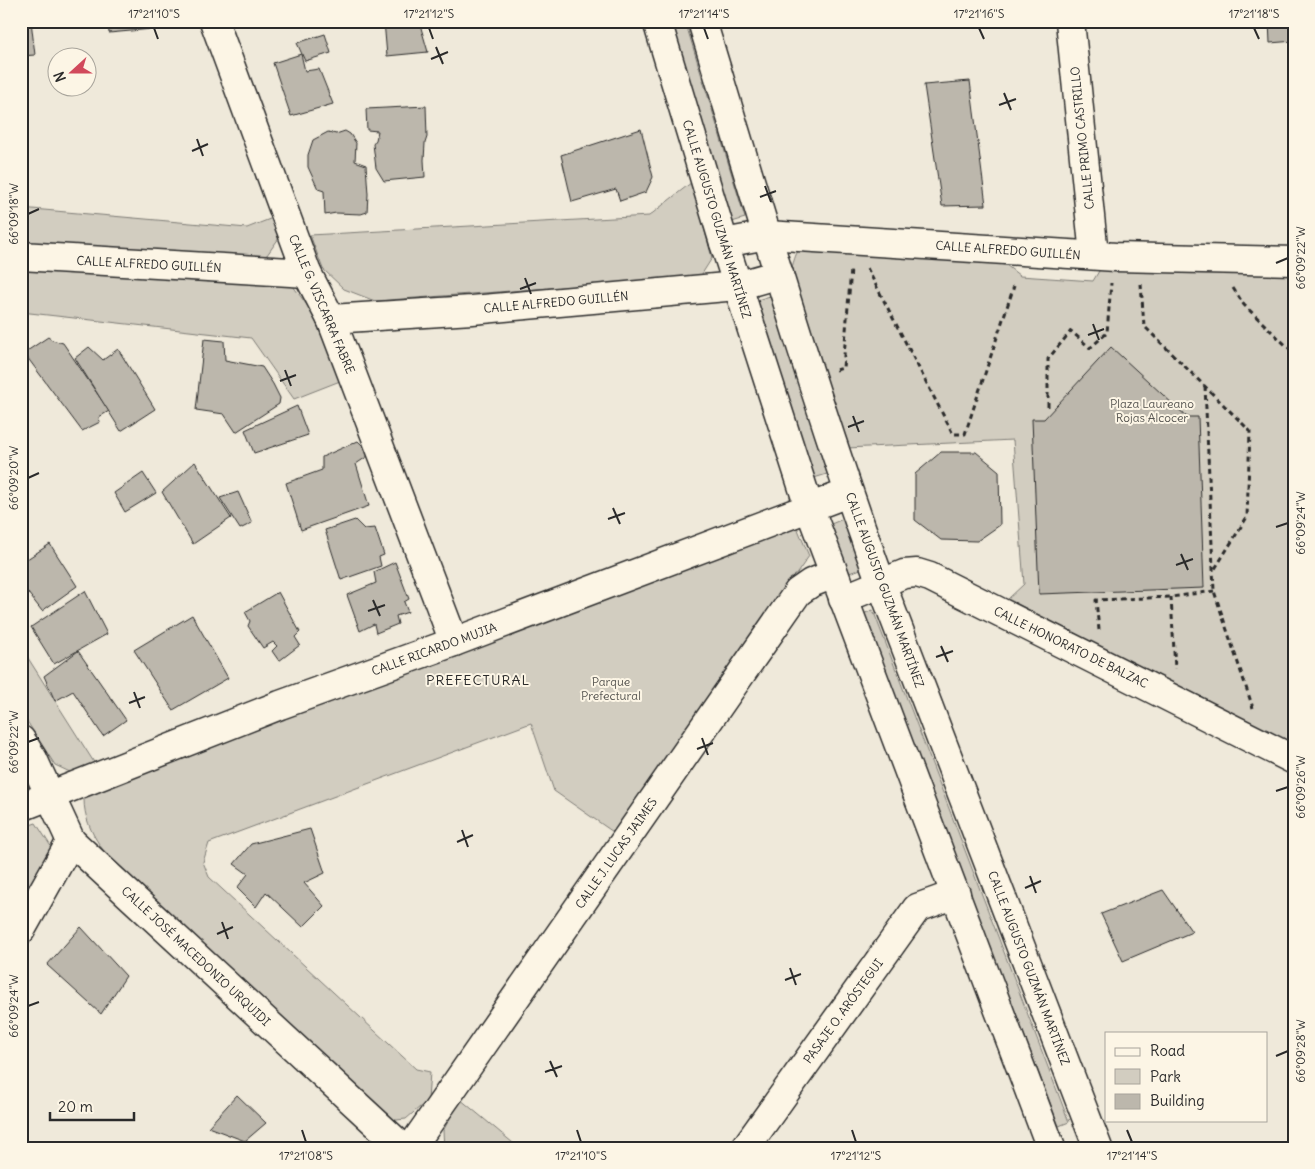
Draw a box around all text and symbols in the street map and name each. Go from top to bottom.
text: 17°21'10"S [128,6,180,21]
text: 17°21'12"S [404,6,455,21]
text: 17°21'14"S [679,6,730,21]
text: 17°21'16"S [954,6,1005,21]
text: 17°21'18"S [1229,6,1280,21]
north arrow [48,48,98,98]
street label: CALLE PRIMO CASTRILLO [1067,66,1097,210]
text: N [50,69,70,84]
street label: CALLE AUGUSTO GUZMÁN MARTÍNEZ [680,118,754,320]
text: 66°09'18"W [6,183,21,245]
text: 66°09'22"W [1293,226,1308,290]
street label: CALLE G. VISCARRA FABRE [286,232,358,376]
street label: CALLE ALFREDO GUILLÉN [935,237,1081,263]
street label: CALLE ALFREDO GUILLÉN [76,253,222,275]
street label: CALLE ALFREDO GUILLÉN [483,288,629,316]
park label: Plaza Laureano Rojas Alcocer [1110,396,1194,425]
text: 66°09'20"W [6,446,21,510]
street label: CALLE AUGUSTO GUZMÁN MARTÍNEZ [843,490,927,690]
text: 66°09'24"W [1293,491,1308,555]
street label: CALLE HONORATO DE BALZAC [991,603,1151,691]
street label: CALLE RICARDO MUJIA [369,619,499,679]
district label: PREFECTURAL [426,671,530,689]
park label: Parque Prefectural [581,674,641,703]
text: 66°09'22"W [6,710,21,774]
text: 66°09'26"W [1293,755,1308,819]
street label: CALLE J. LUCAS JAIMES [572,794,660,911]
street label: CALLE AUGUSTO GUZMÁN MARTÍNEZ [985,869,1073,1067]
street label: CALLE JOSÉ MACEDONIO URQUIDI [118,883,274,1029]
street label: PASAJE O. ARÓSTEGUI [800,956,886,1066]
text: 66°09'24"W [6,974,21,1038]
text: 66°09'28"W [1293,1019,1308,1083]
legend [1105,1032,1268,1122]
text: Road [1150,1041,1185,1060]
text: Park [1150,1067,1181,1086]
scale bar [50,1089,134,1121]
text: Building [1150,1091,1205,1110]
text: 20 m [58,1097,93,1116]
text: 17°21'08"S [279,1148,333,1163]
text: 17°21'10"S [555,1148,607,1163]
text: 17°21'12"S [831,1148,882,1163]
text: 17°21'14"S [1107,1148,1158,1163]

